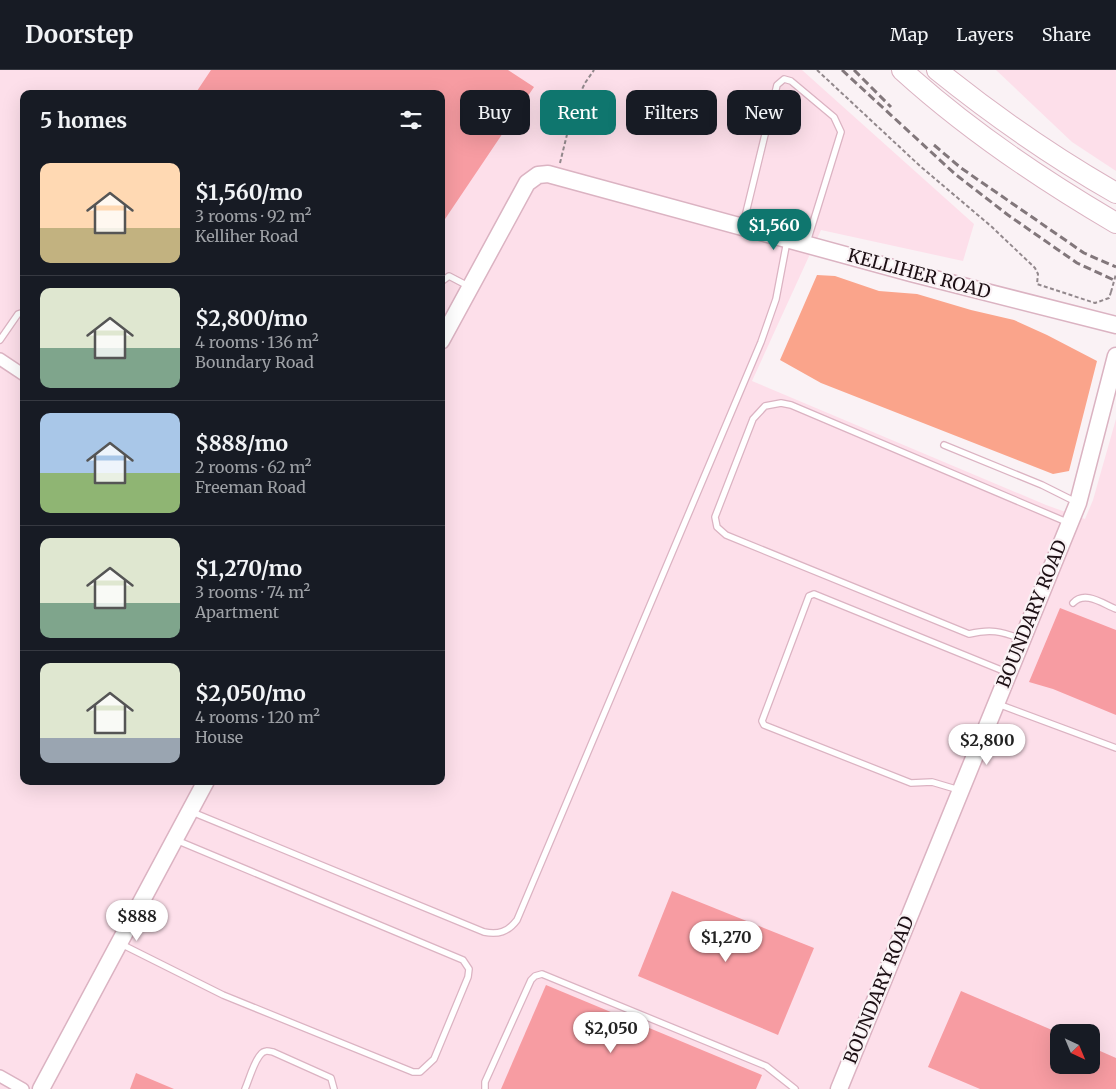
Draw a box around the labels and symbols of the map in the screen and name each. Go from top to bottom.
pin: $1,560 [733,208,815,251]
street label: KELLIHER ROAD [845,243,993,304]
street label: BOUNDARY ROAD [991,536,1072,691]
pin: $2,800 [946,724,1028,766]
pin: $888 [107,900,167,942]
street label: BOUNDARY ROAD [838,912,919,1067]
pin: $1,270 [685,920,767,963]
pin: $2,050 [570,1012,652,1054]
north arrow [1050,1024,1100,1074]

